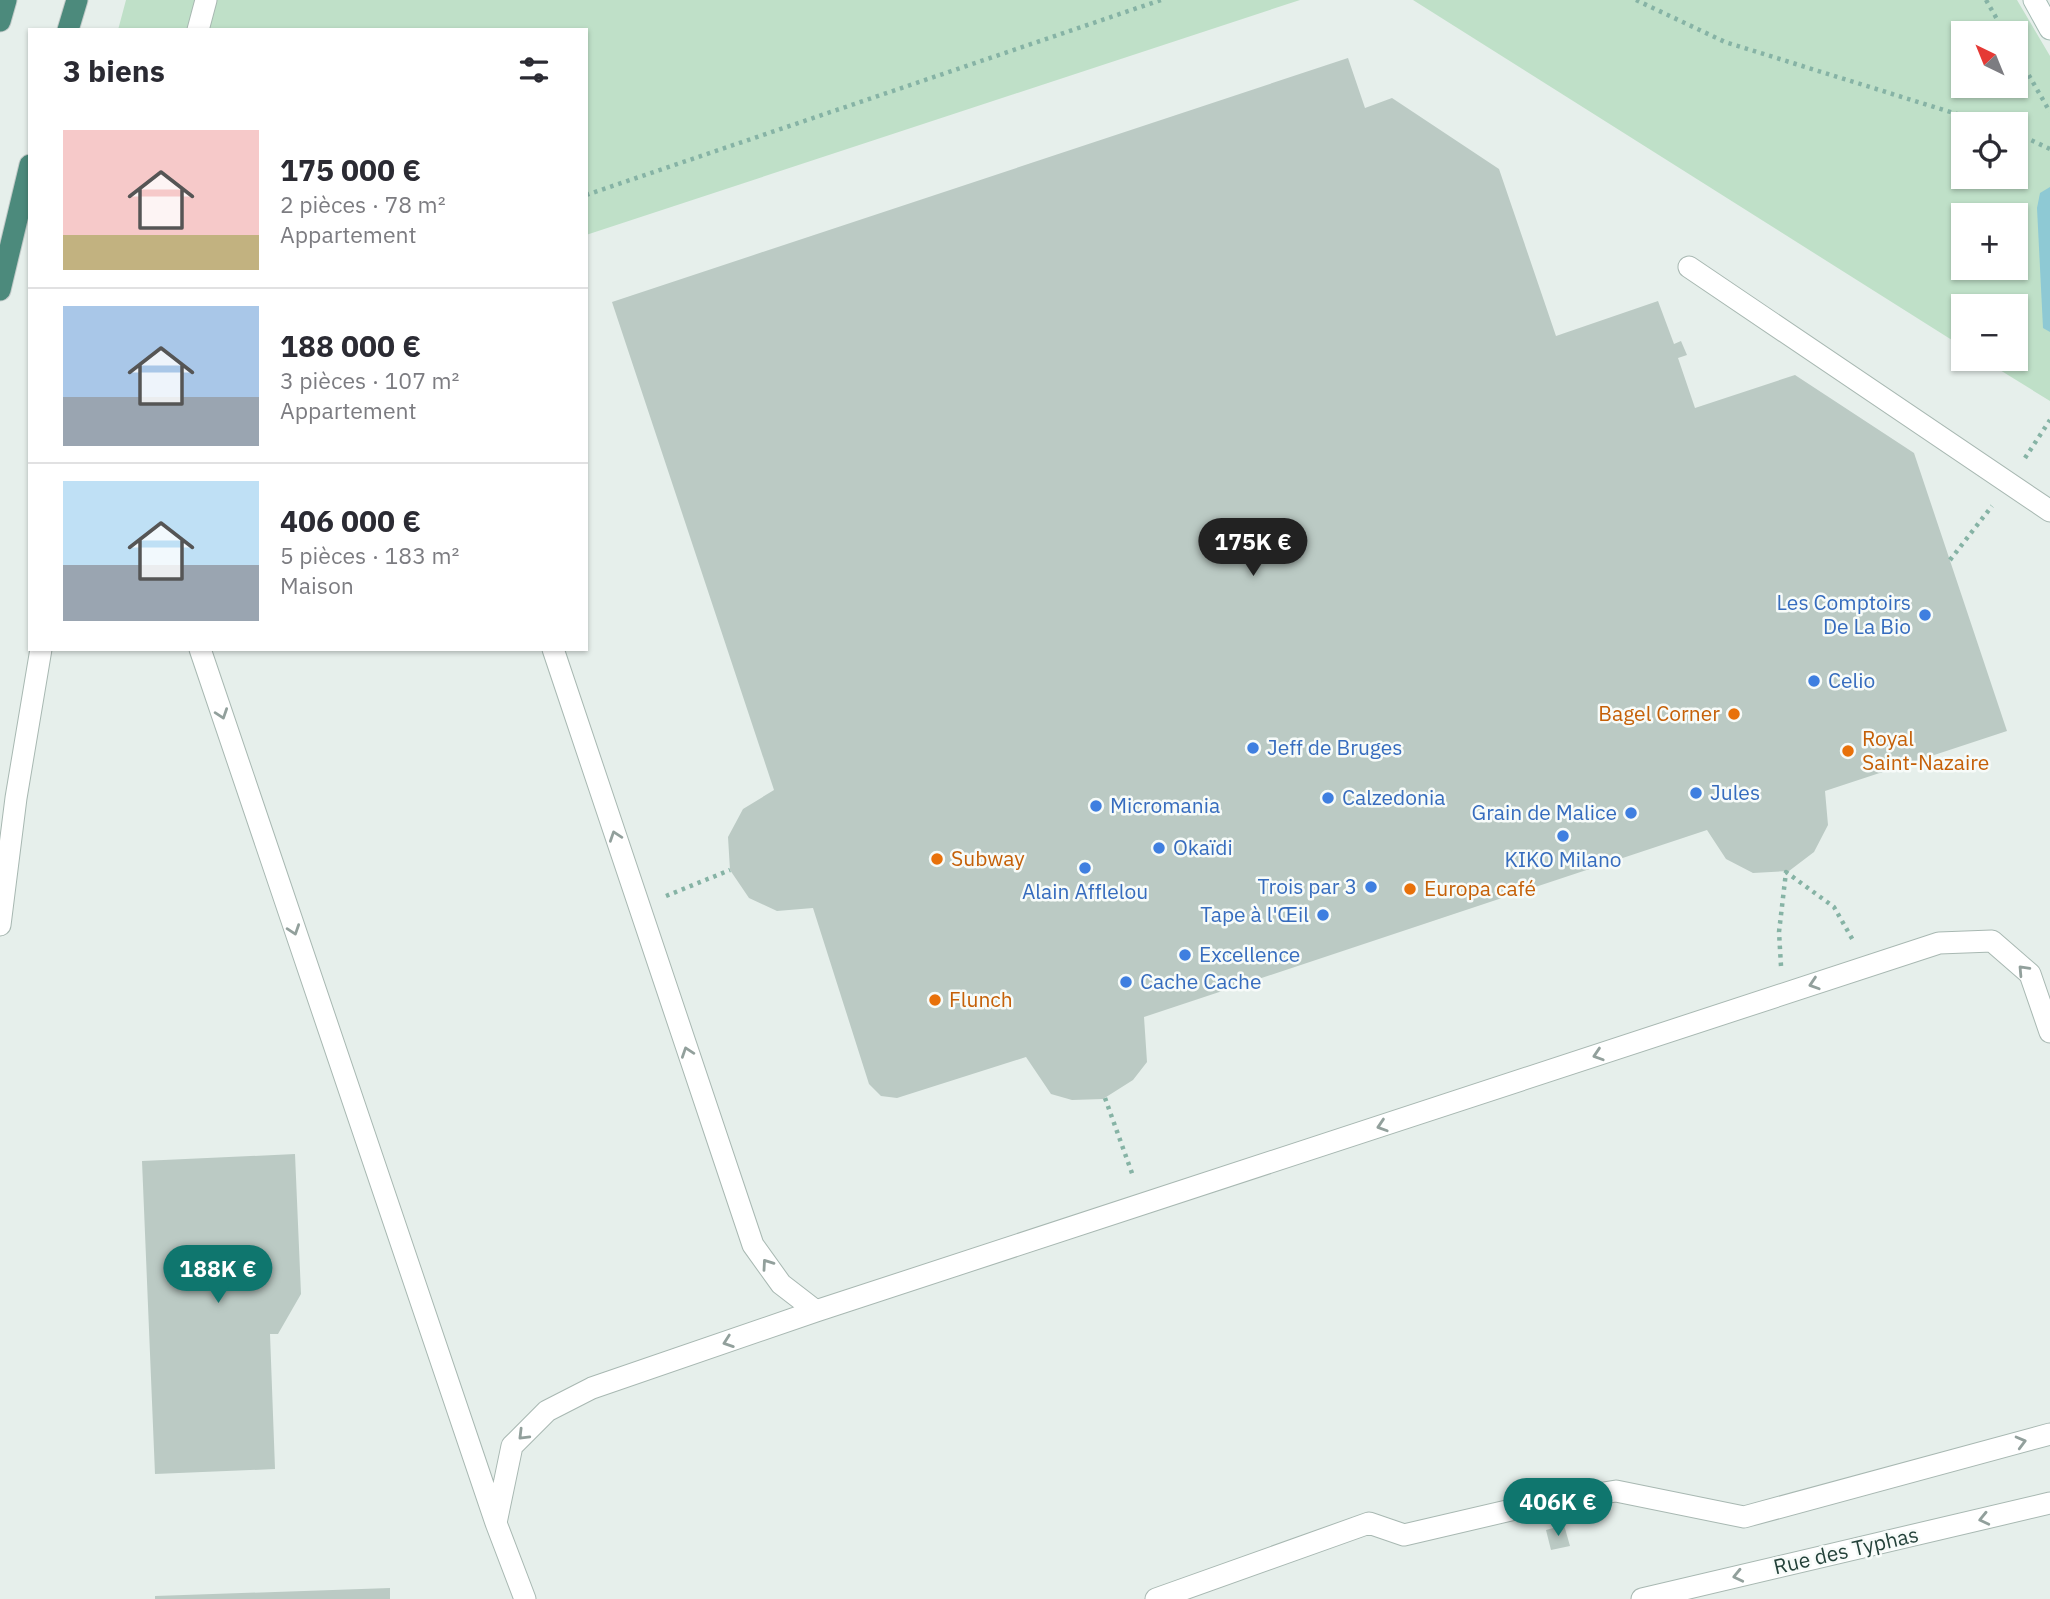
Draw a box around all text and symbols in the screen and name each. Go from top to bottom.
north arrow [1951,21,2028,98]
map controls [1951,21,2028,371]
text: 3 biens [63,51,165,90]
icon: filters [515,51,553,89]
button: locate [1951,112,2028,189]
text: 175 000 € [280,150,421,189]
icon: home [119,158,203,242]
text: 2 pièces · 78 m² [280,189,446,219]
button: + [1951,203,2028,280]
text: Appartement [280,219,417,249]
button: − [1951,294,2028,371]
text: 188 000 € [280,326,421,365]
icon: home [119,334,203,418]
text: 3 pièces · 107 m² [280,365,459,395]
text: Appartement [280,395,417,425]
text: 406 000 € [280,501,421,540]
icon: home [119,509,203,593]
pin: 175K € [1196,518,1310,578]
text: 175K € [1214,526,1292,556]
text: 5 pièces · 183 m² [280,540,459,570]
text: Maison [280,570,354,600]
place label: Les Comptoirs De La Bio [1777,588,1911,640]
marker: Les Comptoirs De La Bio [1917,607,1933,623]
place label: Celio [1828,666,1875,694]
marker: Celio [1806,673,1822,689]
place label: Bagel Corner [1598,699,1720,727]
marker: Bagel Corner [1726,706,1742,722]
one-way arrow [214,707,228,720]
place label: Royal Saint-Nazaire [1862,724,1989,776]
place label: Jeff de Bruges [1267,733,1403,761]
marker: Jeff de Bruges [1245,740,1261,756]
marker: Royal Saint-Nazaire [1840,743,1856,759]
place label: Jules [1710,778,1760,806]
place label: Calzedonia [1342,783,1445,811]
marker: Jules [1688,785,1704,801]
marker: Calzedonia [1320,790,1336,806]
place label: Micromania [1110,791,1220,819]
marker: Micromania [1088,798,1104,814]
place label: Grain de Malice [1472,798,1617,826]
marker: Grain de Malice [1623,805,1639,821]
marker: KIKO Milano [1555,828,1571,844]
one-way arrow [609,831,623,843]
place label: Okaïdi [1173,833,1233,861]
marker: Okaïdi [1151,840,1167,856]
place label: Subway [951,844,1025,872]
place label: KIKO Milano [1504,845,1622,873]
marker: Subway [929,851,945,867]
marker: Alain Afflelou [1077,860,1093,876]
place label: Trois par 3 [1257,872,1357,900]
place label: Europa café [1424,874,1536,902]
place label: Alain Afflelou [1022,877,1148,905]
marker: Trois par 3 [1363,879,1379,895]
marker: Europa café [1402,881,1418,897]
place label: Tape à l'Œil [1200,900,1309,928]
marker: Tape à l'Œil [1315,907,1331,923]
one-way arrow [286,923,300,935]
place label: Excellence [1199,940,1300,968]
marker: Excellence [1177,947,1193,963]
one-way arrow [2019,965,2031,978]
place label: Cache Cache [1140,967,1262,995]
marker: Cache Cache [1118,974,1134,990]
one-way arrow [1809,976,1821,990]
place label: Flunch [949,985,1013,1013]
marker: Flunch [927,992,943,1008]
one-way arrow [681,1047,696,1059]
one-way arrow [1592,1047,1605,1061]
one-way arrow [1376,1117,1388,1132]
pin: 188K € [161,1246,275,1305]
text: 188K € [179,1253,257,1283]
one-way arrow [763,1259,775,1272]
one-way arrow [722,1334,734,1348]
one-way arrow [519,1427,532,1440]
one-way arrow [2015,1436,2027,1450]
pin: 406K € [1501,1478,1615,1538]
text: 406K € [1519,1486,1597,1516]
one-way arrow [1978,1511,1990,1525]
street label: Rue des Typhas [1771,1520,1921,1580]
one-way arrow [1732,1568,1744,1583]

